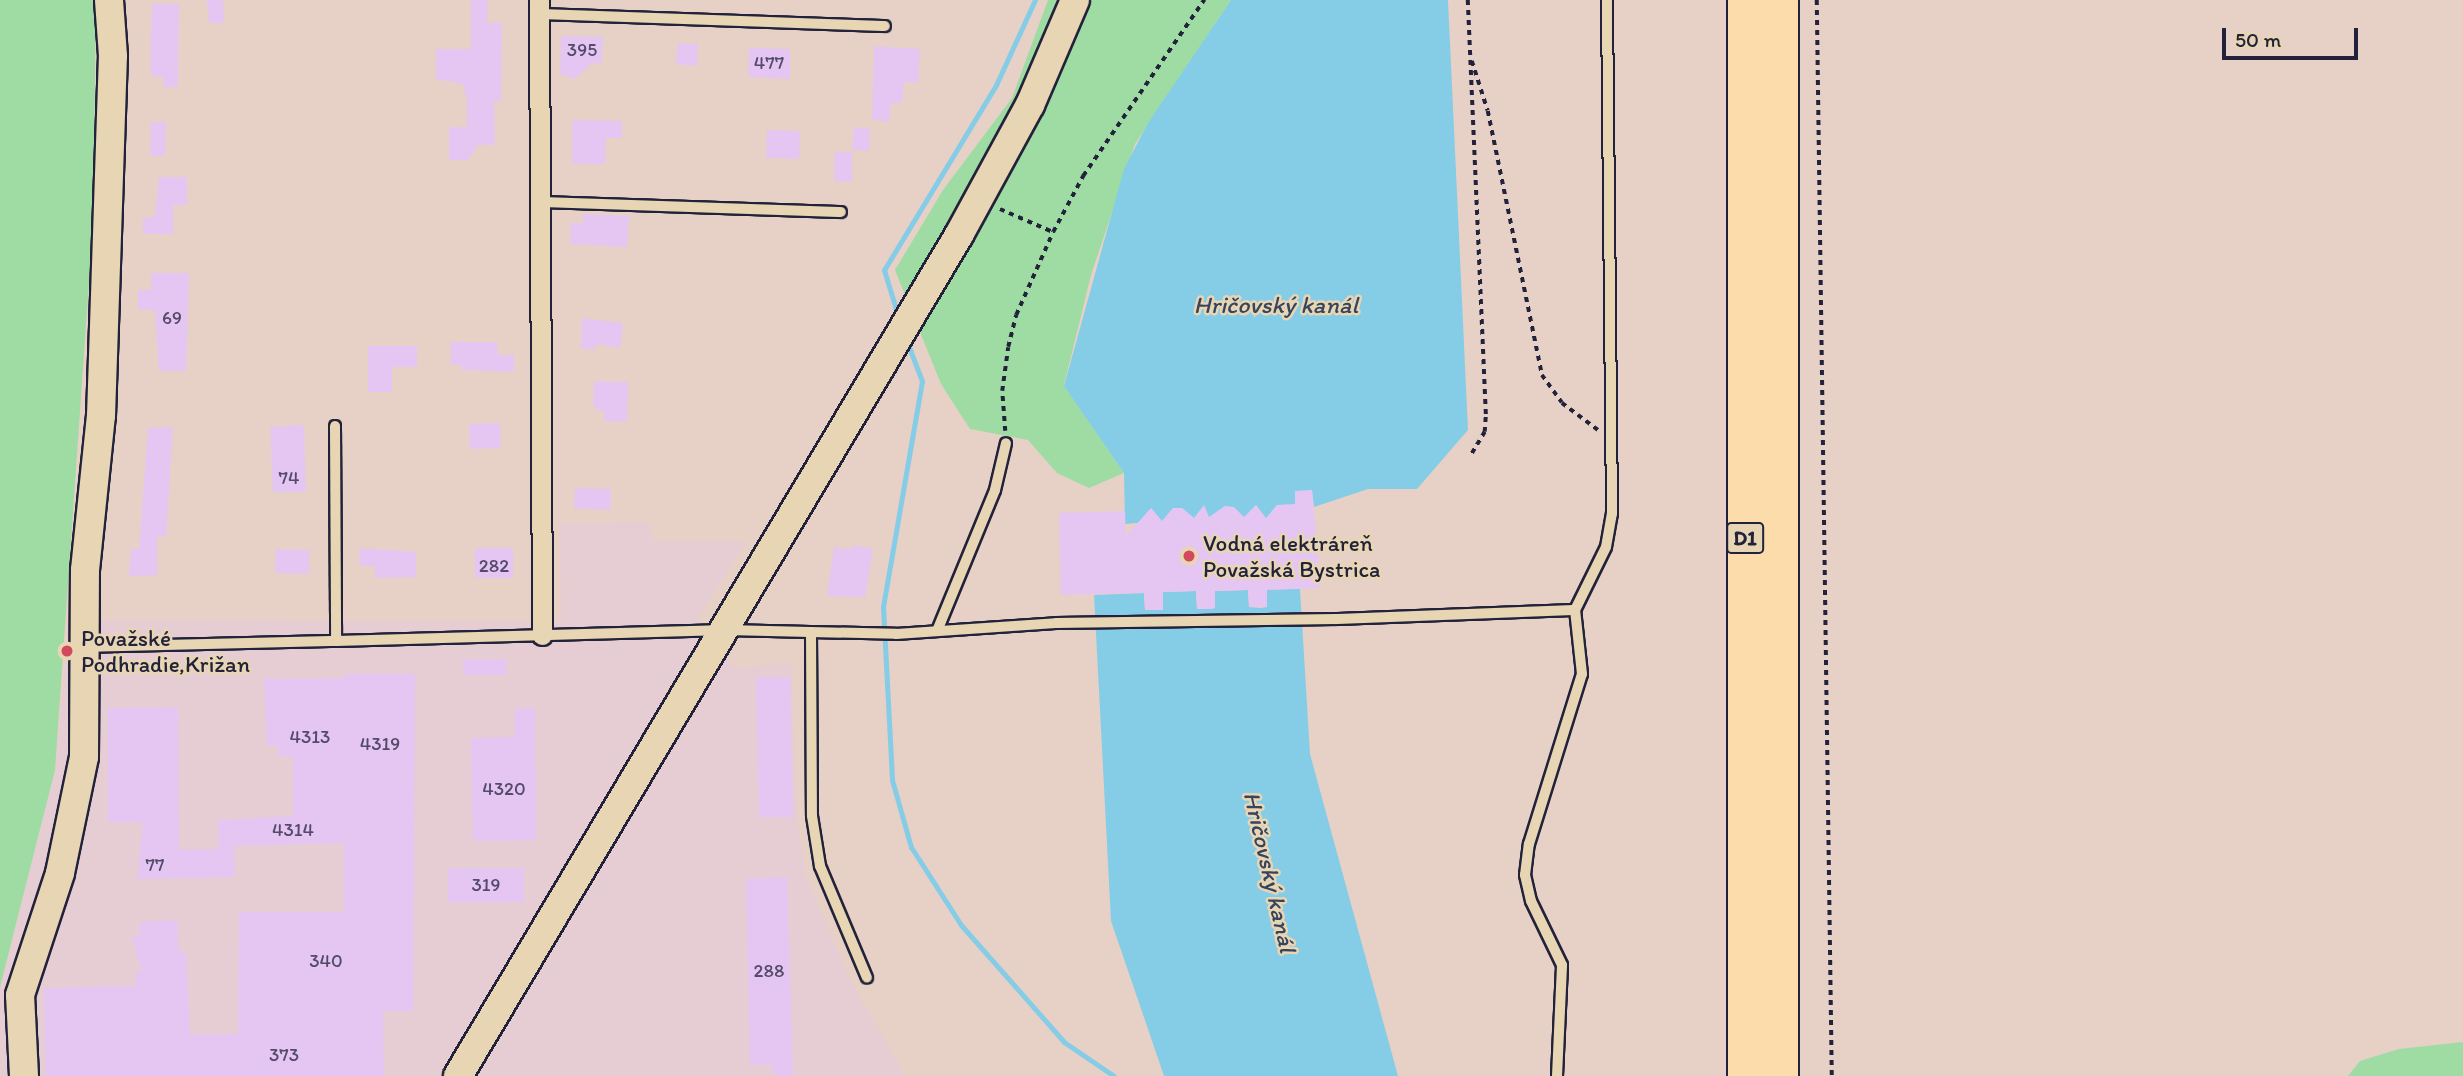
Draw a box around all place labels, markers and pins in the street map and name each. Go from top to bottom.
place label: Vodná elektráreň Považská Bystrica [1203,529,1380,583]
marker: Vodná elektráreň Považská Bystrica [1181,548,1197,564]
place label: Považské Podhradie,Križan [81,624,250,678]
marker: Považské Podhradie,Križan [59,643,75,659]

